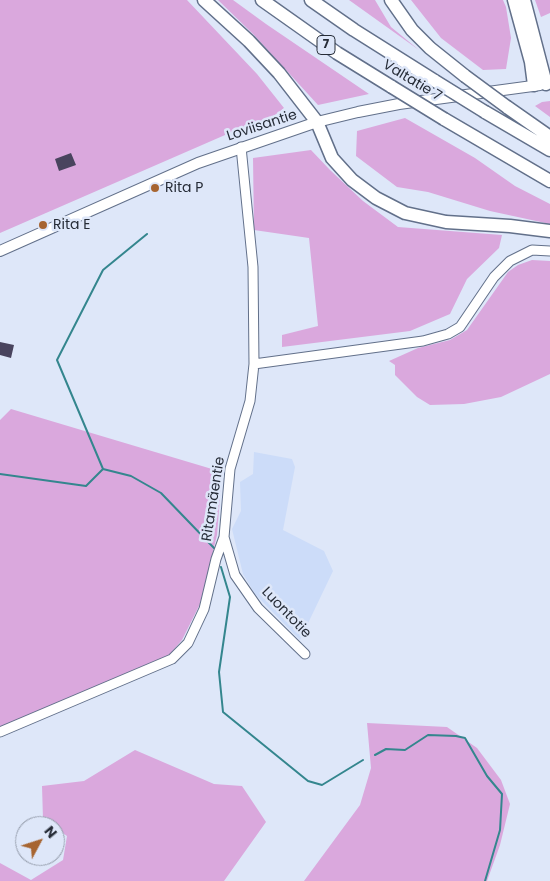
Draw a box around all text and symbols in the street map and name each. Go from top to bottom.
road number: 7 [317,36,335,54]
street label: Valtatie 7 [380,57,444,105]
street label: Loviisantie [225,107,299,145]
place label: Rita P [165,180,203,196]
marker: Rita P [149,182,161,194]
place label: Rita E [53,217,90,233]
marker: Rita E [37,219,49,231]
street label: Ritamäentie [199,456,229,542]
street label: Luontotie [258,584,314,642]
north arrow [15,816,65,866]
text: N [40,822,62,842]

